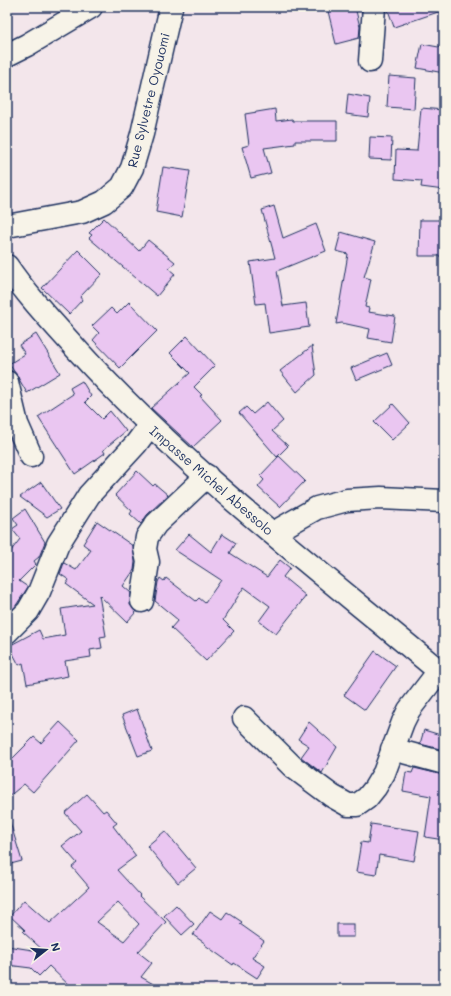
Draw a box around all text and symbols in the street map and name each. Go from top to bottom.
street label: Rue Sylvetre Oyouomi [123,31,173,169]
street label: Impasse Michel Abessolo [147,422,278,539]
north arrow [26,930,66,970]
text: N [48,941,64,953]

